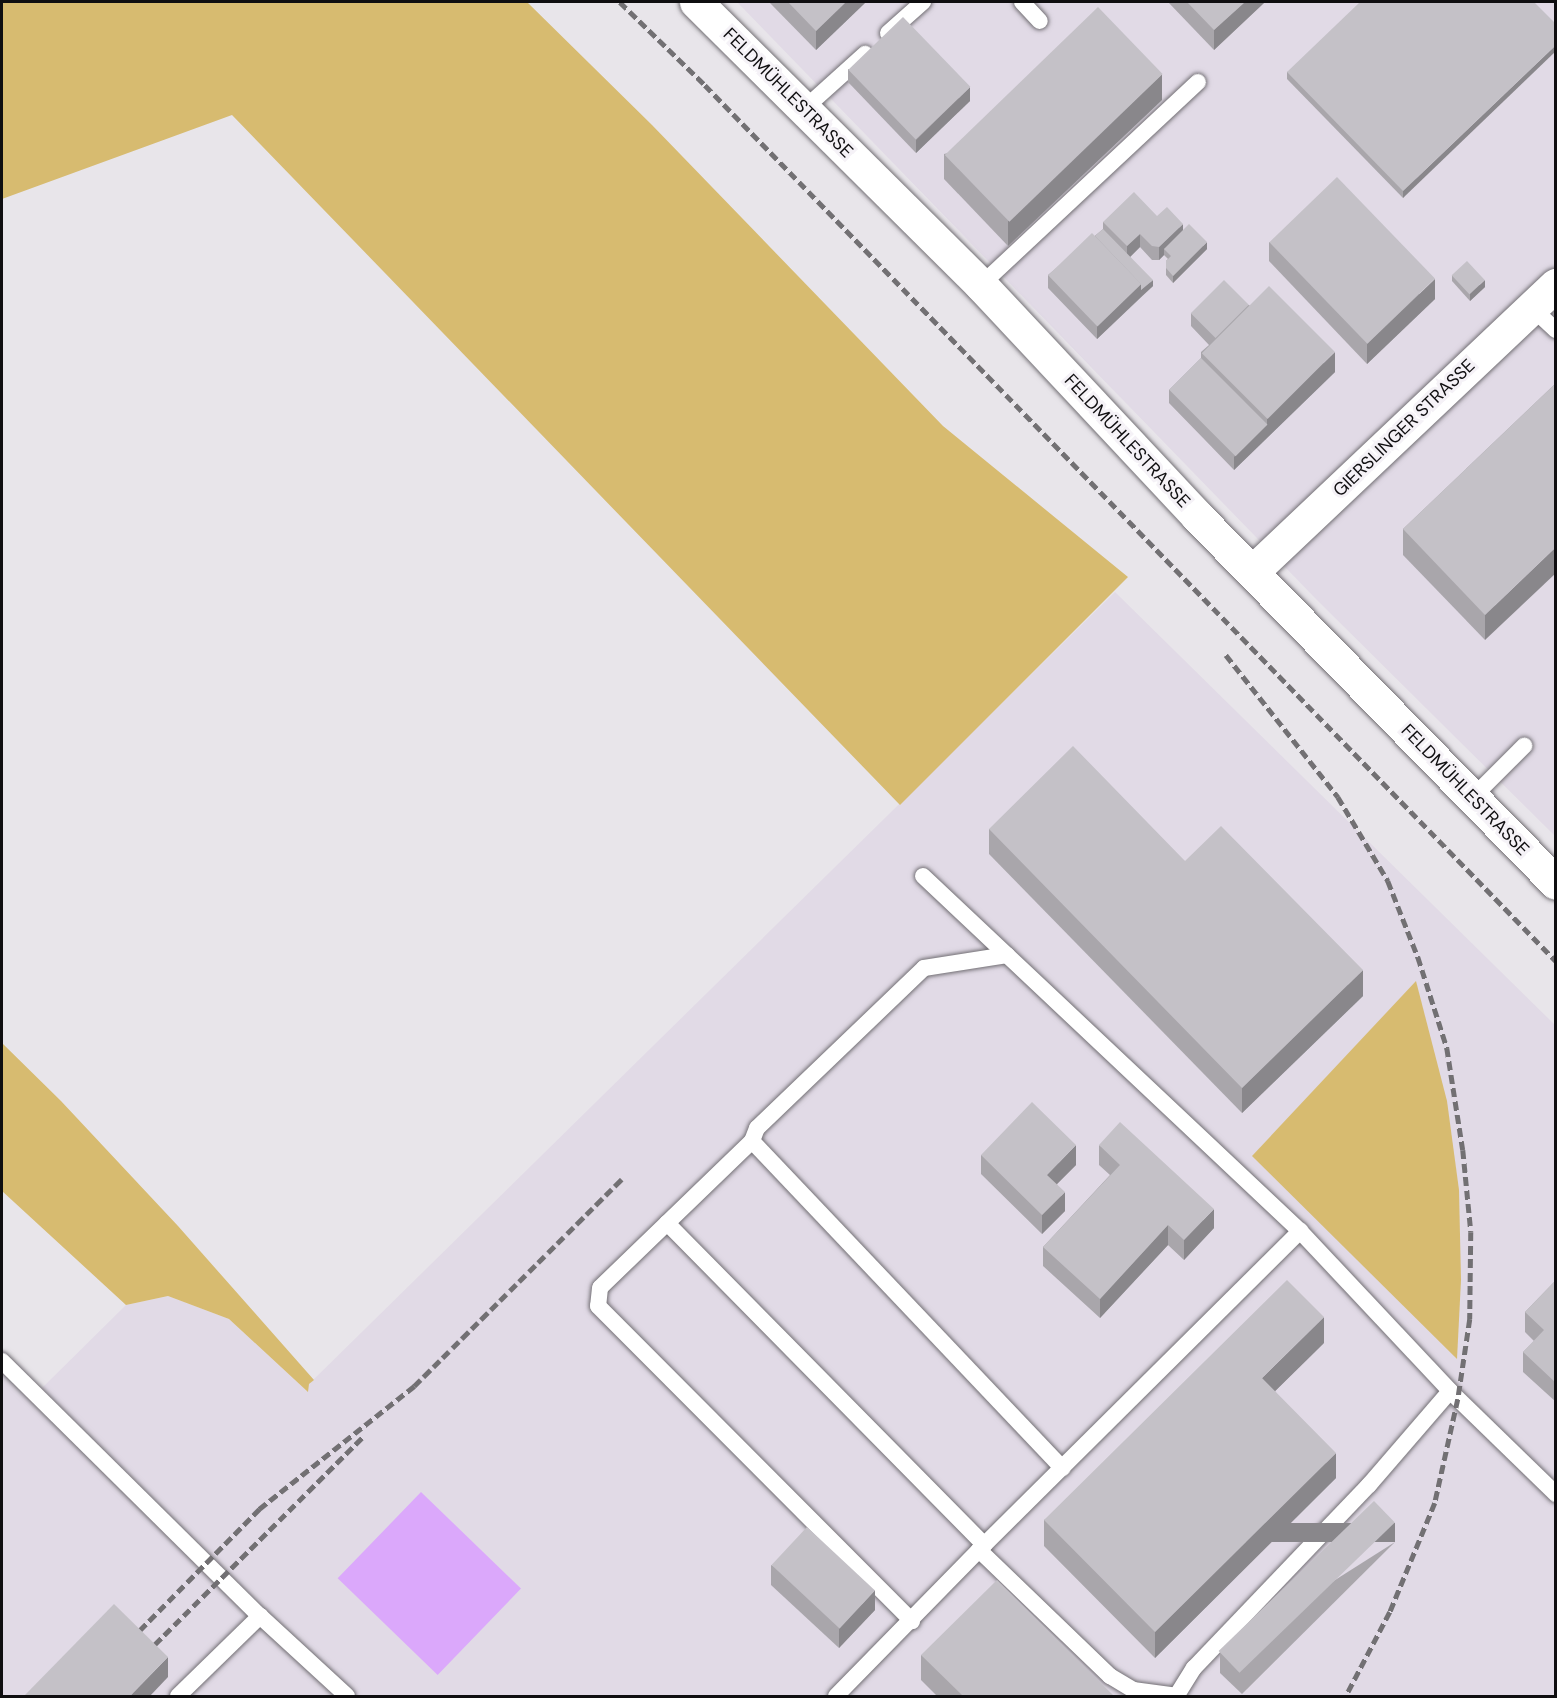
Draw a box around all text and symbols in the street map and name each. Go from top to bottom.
street label: FELDMÜHLESTRASSE [719,24,857,162]
street label: GIERSLINGER STRASSE [1329,355,1479,501]
street label: FELDMÜHLESTRASSE [1060,370,1194,512]
street label: FELDMÜHLESTRASSE [1397,720,1533,860]

